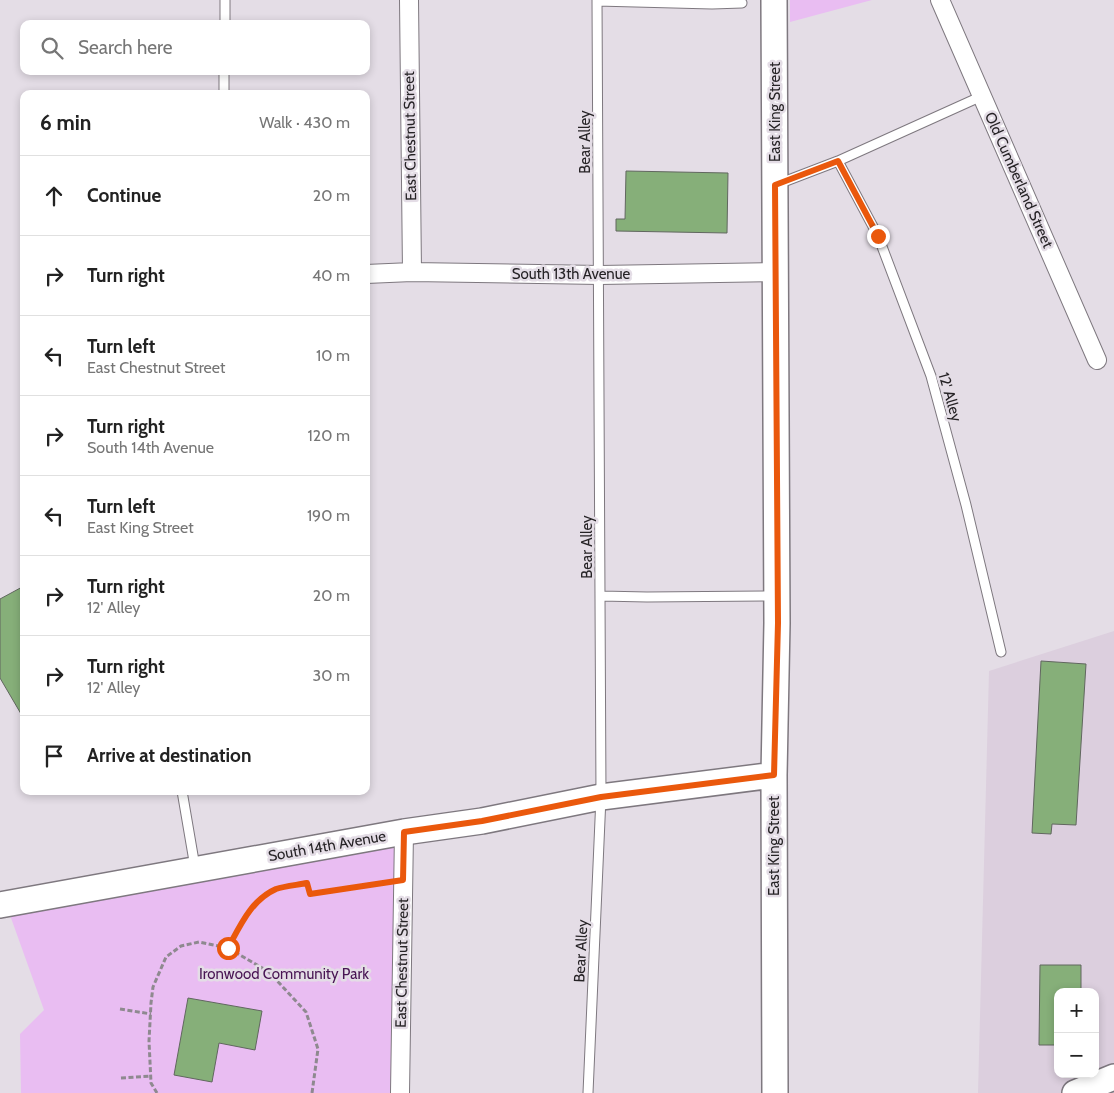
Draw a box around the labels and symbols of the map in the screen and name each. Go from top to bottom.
street label: East King Street [766,62,784,162]
street label: East Chestnut Street [400,71,420,201]
street label: Old Cumberland Street [981,109,1057,251]
street label: Bear Alley [576,110,594,174]
route end [867,225,890,248]
street label: South 13th Avenue [512,265,631,283]
street label: 12' Alley [934,370,966,424]
street label: Bear Alley [578,515,596,579]
street label: East King Street [765,796,783,896]
street label: South 14th Avenue [267,827,388,865]
street label: East Chestnut Street [392,898,412,1028]
street label: Bear Alley [570,919,592,983]
route start [217,937,240,960]
park label: Ironwood Community Park [199,965,369,983]

